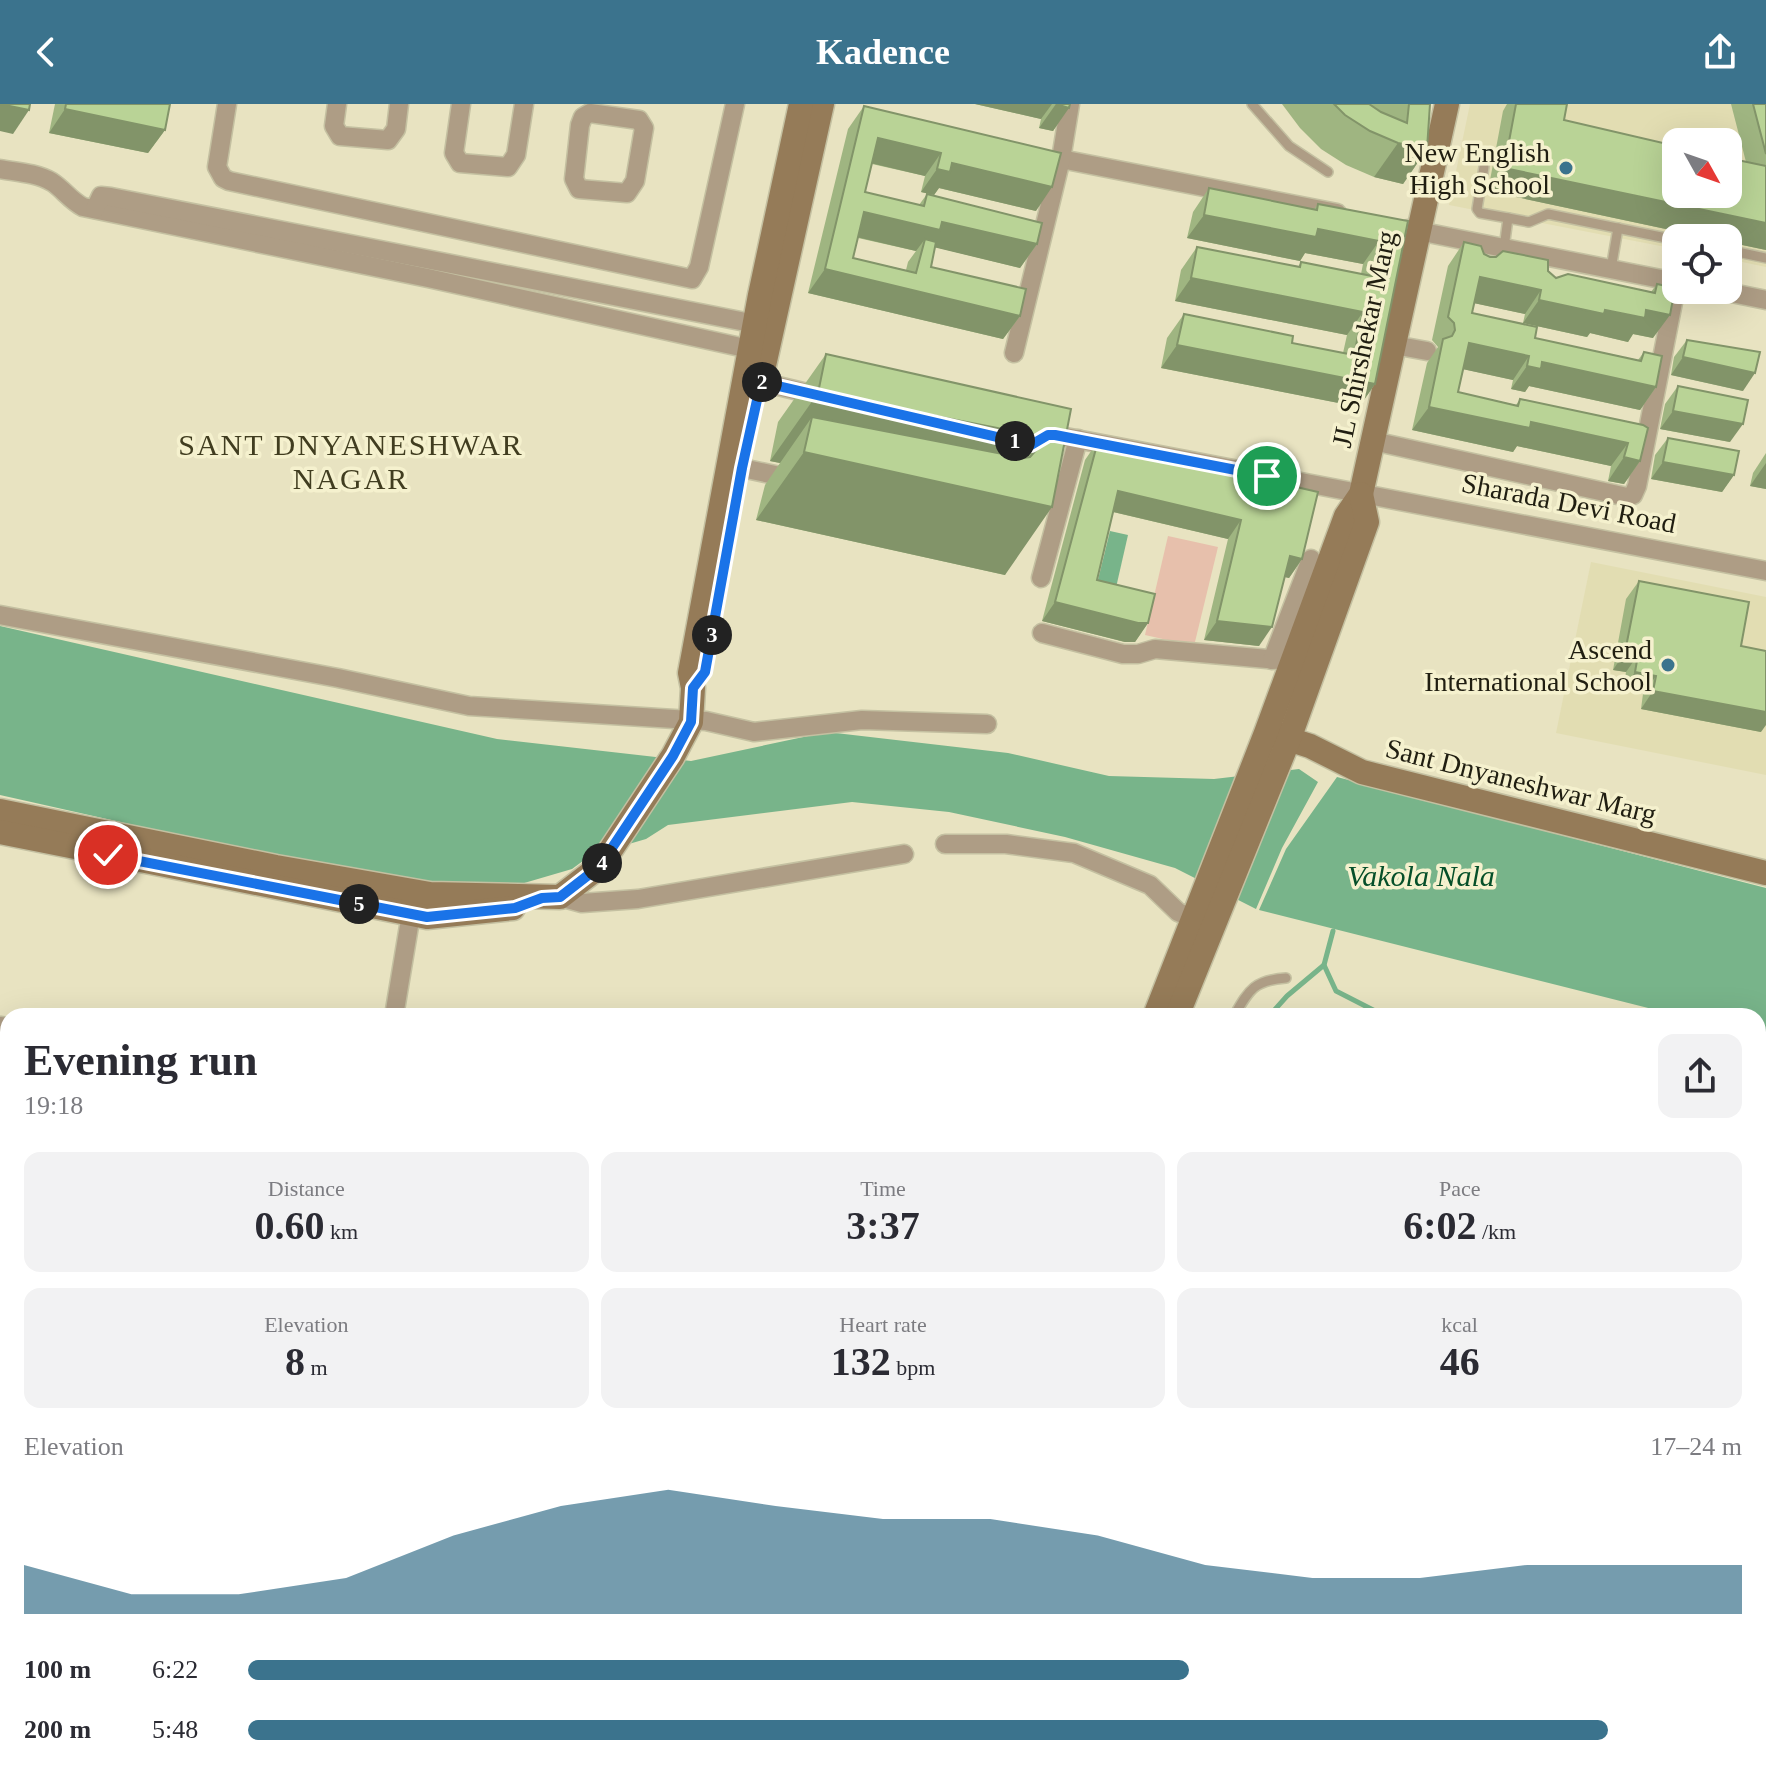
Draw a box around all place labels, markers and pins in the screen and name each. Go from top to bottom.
place label: New English High School [1405,137,1550,200]
marker: New English High School [1557,159,1575,177]
pin: 2 [742,362,782,402]
pin: 1 [995,421,1035,461]
pin [1233,442,1301,510]
pin: 3 [692,615,732,655]
place label: Ascend International School [1424,634,1652,697]
marker: Ascend International School [1659,656,1677,674]
pin [74,821,142,889]
pin: 4 [582,843,622,883]
pin: 5 [339,884,379,924]

